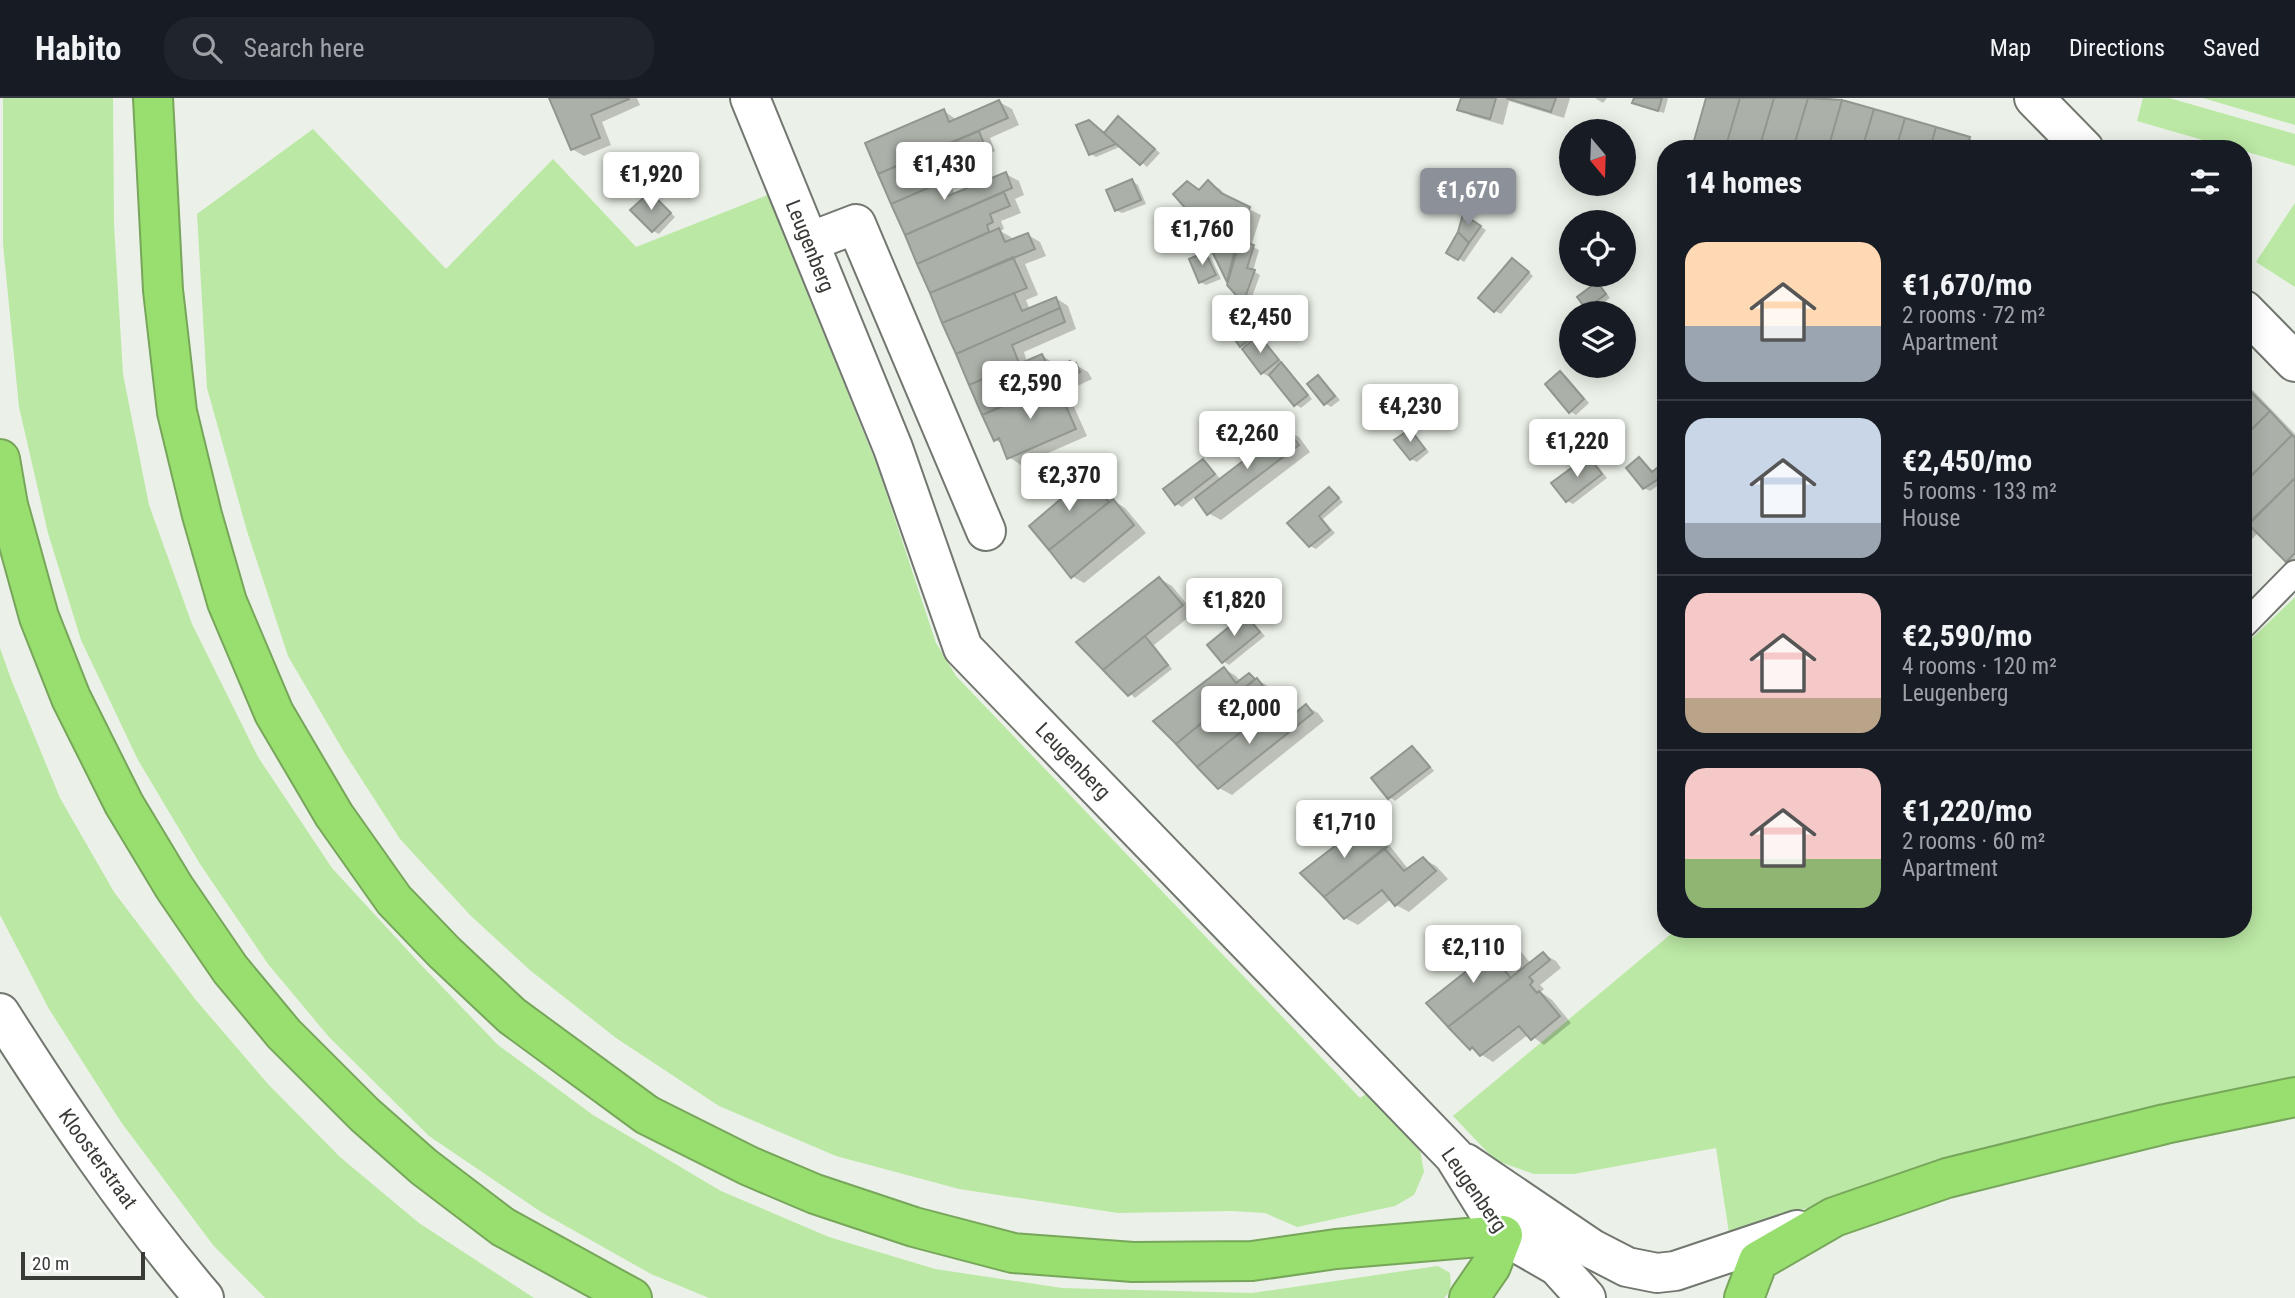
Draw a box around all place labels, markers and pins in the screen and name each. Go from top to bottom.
pin: €1,430 [887,142,1001,202]
pin: €1,920 [594,152,708,212]
pin: €1,670 [1411,169,1525,228]
pin: €1,760 [1145,208,1259,267]
pin: €2,450 [1203,296,1317,355]
pin: €2,590 [973,362,1087,421]
pin: €4,230 [1353,384,1467,444]
pin: €2,260 [1190,412,1304,471]
pin: €1,220 [1520,420,1634,479]
pin: €2,370 [1012,454,1126,513]
pin: €1,820 [1177,578,1291,638]
pin: €2,000 [1192,686,1306,746]
pin: €1,710 [1287,800,1401,860]
pin: €2,110 [1416,926,1530,985]

